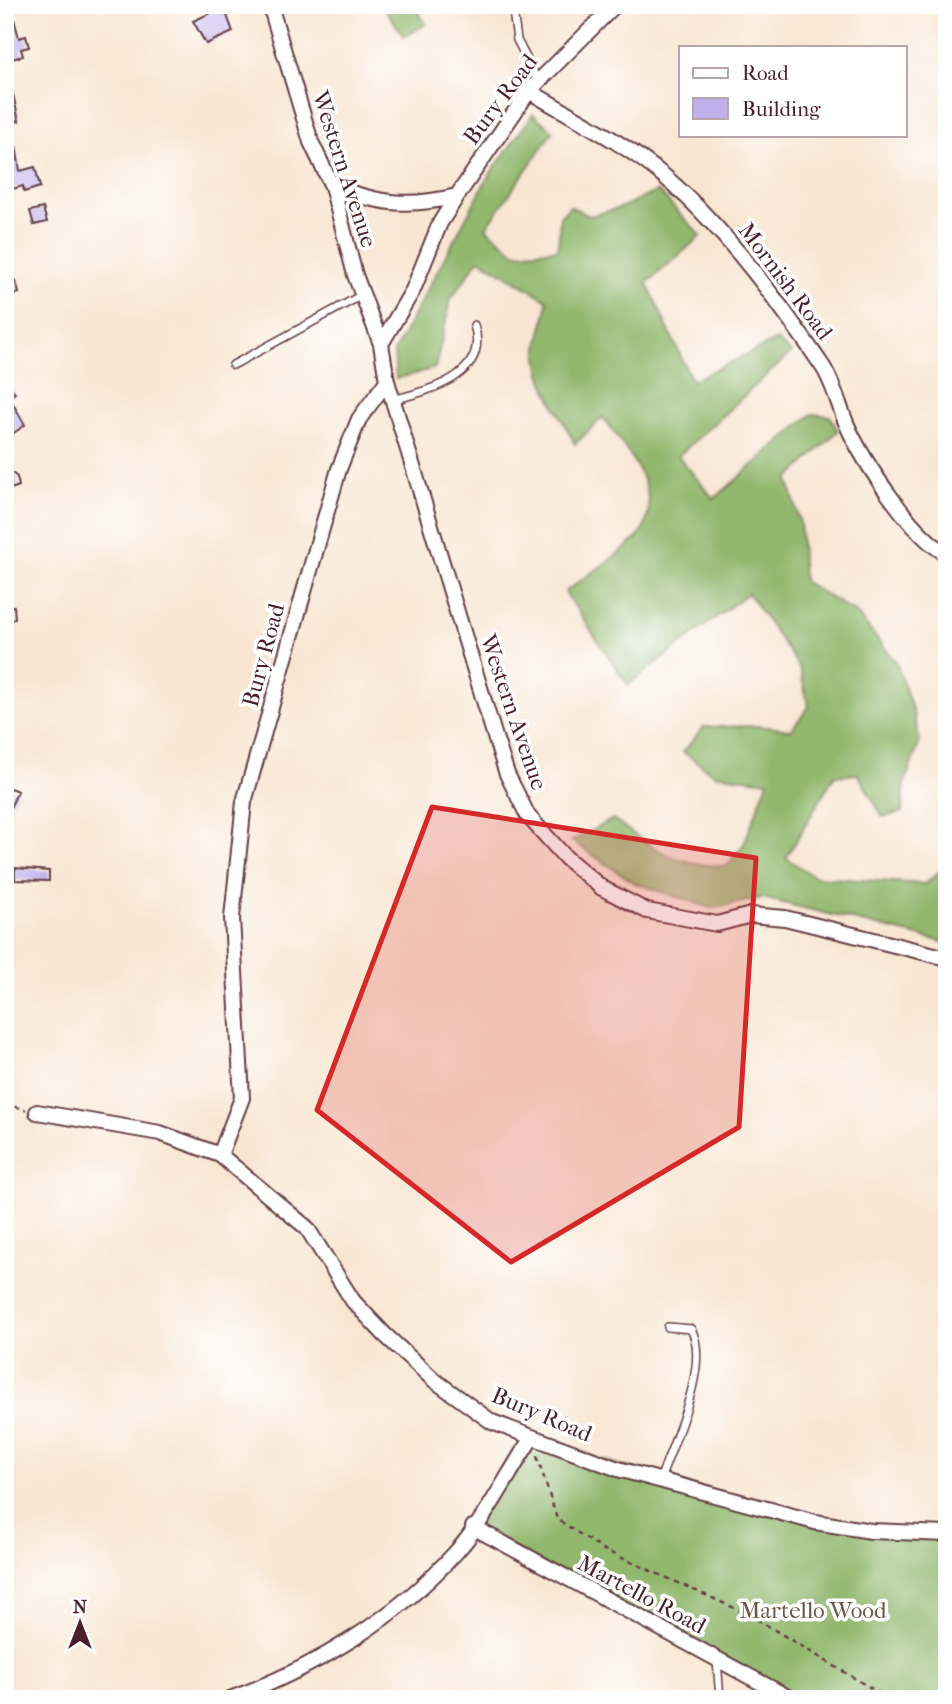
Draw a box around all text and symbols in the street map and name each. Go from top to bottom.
legend [679,46,906,136]
street label: Bury Road [458,48,543,150]
text: Road [742,61,789,85]
street label: Western Avenue [306,87,383,251]
text: Building [742,97,821,121]
street label: Mornish Road [733,217,839,346]
street label: Bury Road [237,600,290,710]
street label: Western Avenue [474,630,553,794]
street label: Bury Road [488,1381,596,1448]
street label: Martello Road [573,1549,711,1640]
north arrow [46,1588,116,1658]
text: N [73,1596,88,1618]
park label: Martello Wood [739,1597,887,1624]

